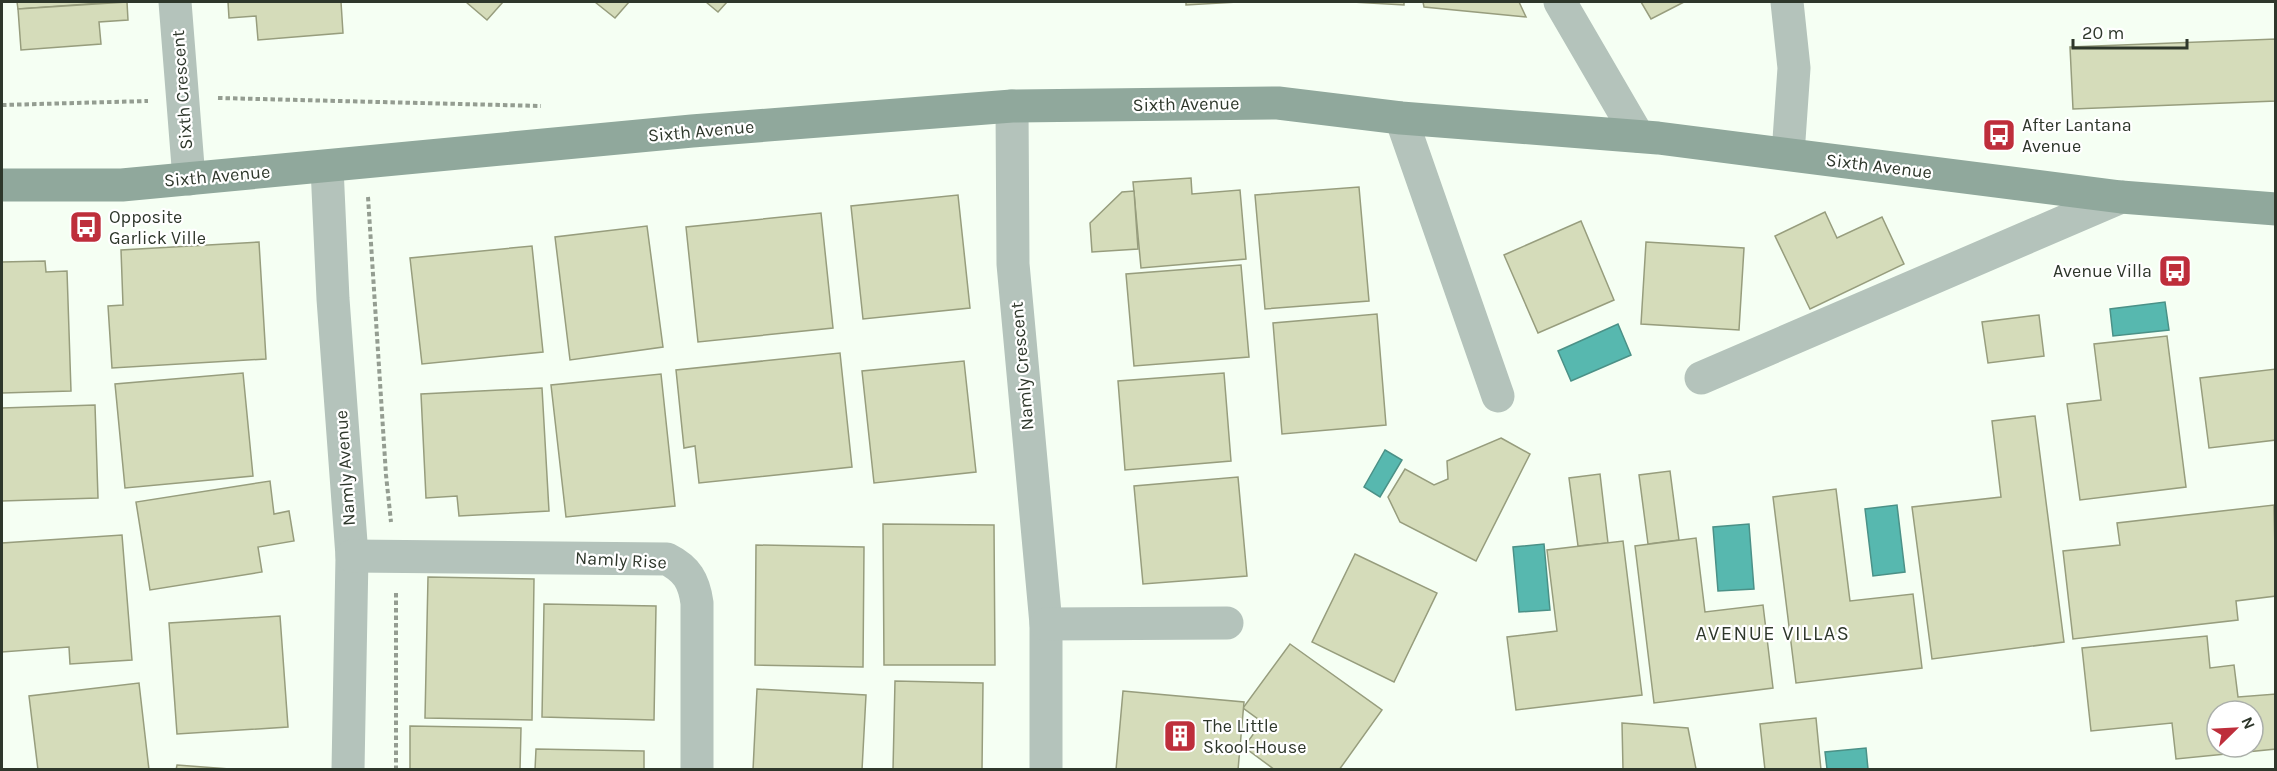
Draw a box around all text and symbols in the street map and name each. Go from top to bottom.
scale bar [2073,12,2187,50]
text: 20 m [2082,22,2124,44]
street label: Sixth Crescent [167,29,197,151]
street label: Sixth Avenue [1133,92,1239,116]
place label: After Lantana Avenue [2022,114,2132,157]
street label: Sixth Avenue [647,115,755,147]
bus stop icon: After Lantana Avenue [1981,117,2017,153]
street label: Sixth Avenue [1825,149,1933,183]
street label: Sixth Avenue [163,160,271,192]
place label: Opposite Garlick Ville [109,206,206,249]
bus stop icon: Opposite Garlick Ville [68,209,104,245]
bus stop icon: Avenue Villa [2157,253,2193,289]
place label: Avenue Villa [2053,260,2152,282]
street label: Namly Crescent [1005,300,1039,431]
street label: Namly Avenue [330,409,360,527]
street label: Namly Rise [575,547,667,573]
district label: AVENUE VILLAS [1696,622,1850,645]
north arrow [2205,699,2265,759]
text: N [2237,714,2259,732]
place label: The Little Skool-House [1203,715,1306,758]
building icon: The Little Skool-House [1162,718,1198,754]

